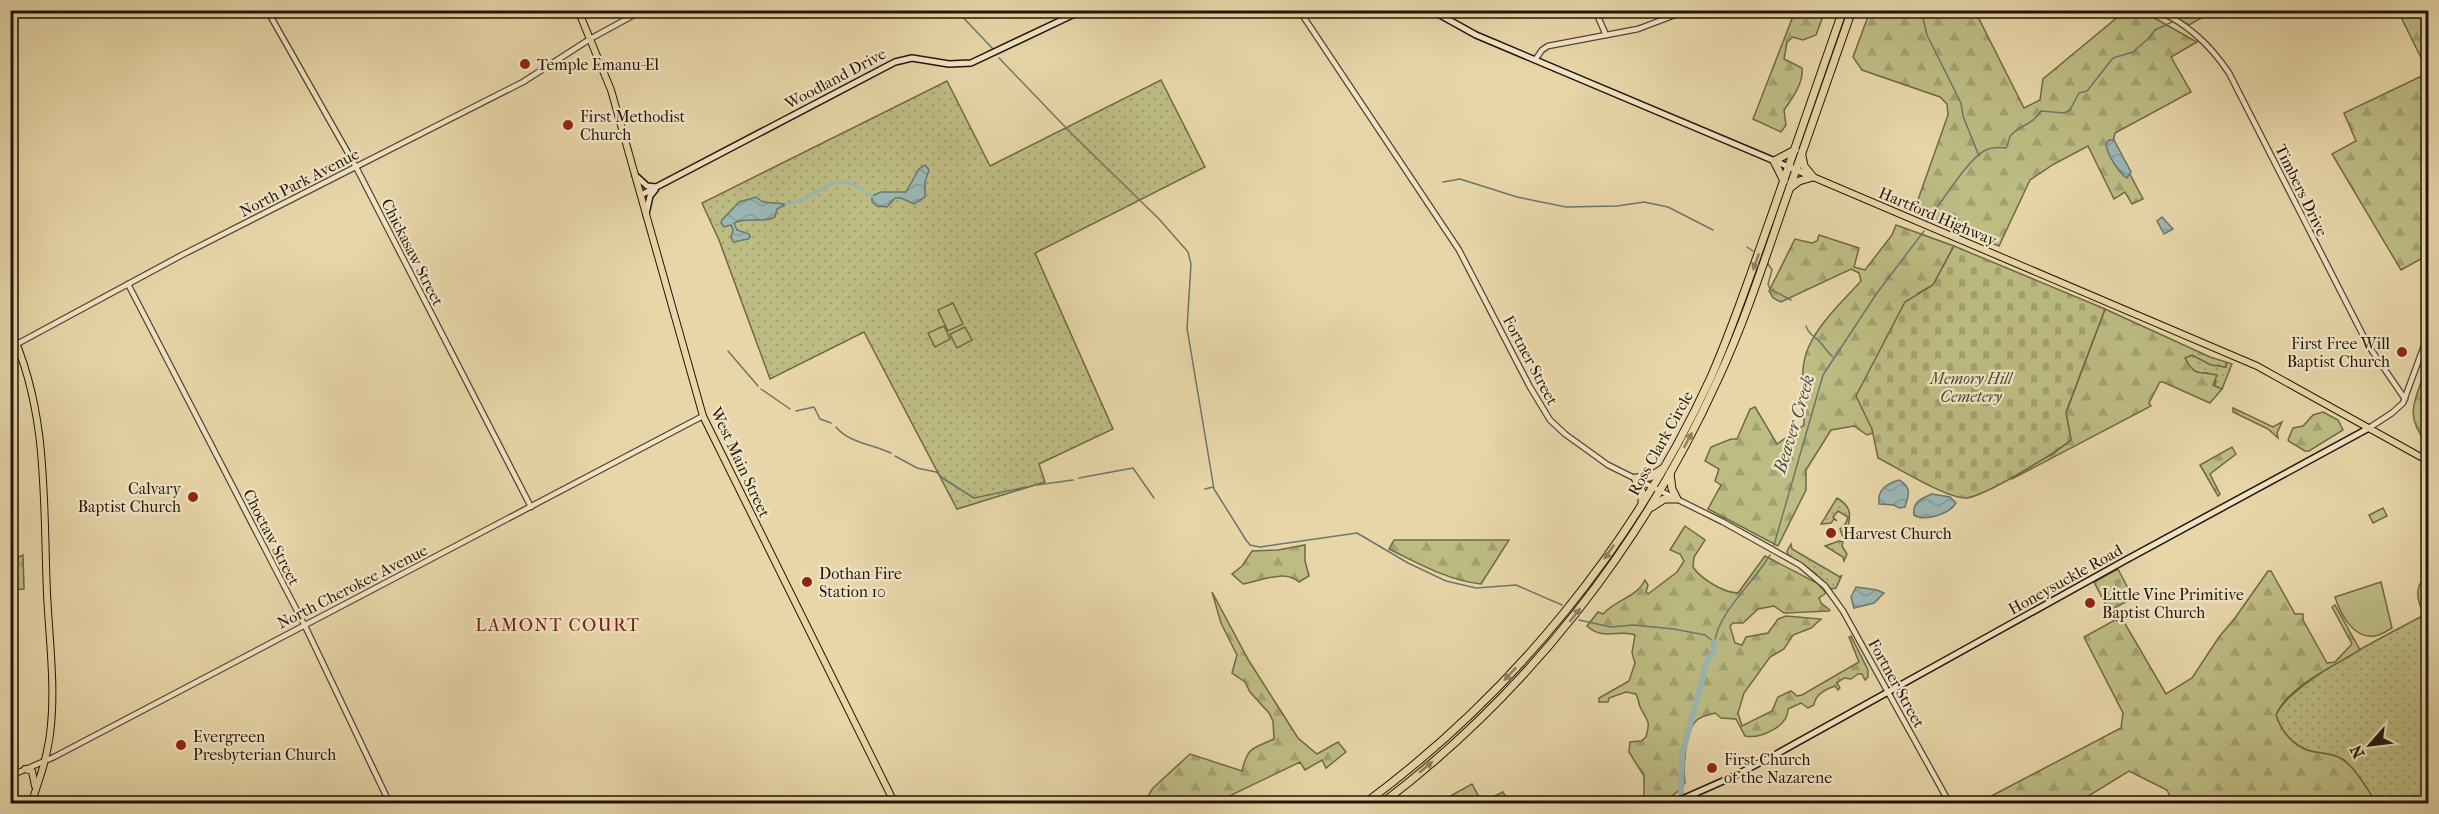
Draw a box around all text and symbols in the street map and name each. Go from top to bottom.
street label: Woodland Drive [781,44,889,114]
place label: Temple Emanu-El [537,55,659,74]
marker: Temple Emanu-El [518,57,532,71]
place label: First Methodist Church [580,107,686,144]
marker: First Methodist Church [561,118,575,132]
street label: Timbers Drive [2271,141,2332,239]
street label: North Park Avenue [236,144,362,221]
street label: Hartford Highway [1876,183,2000,250]
street label: Chickasaw Street [377,196,448,309]
one-way arrow [1750,253,1760,271]
street label: Fortner Street [1499,312,1562,409]
place label: First Free Will Baptist Church [2287,334,2391,371]
marker: First Free Will Baptist Church [2395,345,2409,359]
park label: Memory Hill Cemetery [1929,369,2014,406]
water label: Beaver Creek [1769,372,1819,477]
street label: Ross Clark Circle [1624,387,1697,499]
street label: West Main Street [706,403,774,521]
one-way arrow [1684,431,1693,448]
place label: Calvary Baptist Church [78,479,181,516]
street label: Choctaw Street [239,486,304,589]
marker: Calvary Baptist Church [186,490,200,504]
place label: Harvest Church [1843,524,1952,543]
marker: Harvest Church [1824,526,1838,540]
street label: North Cherokee Avenue [274,540,431,633]
street label: Honeysuckle Road [2005,540,2126,619]
one-way arrow [1603,543,1615,559]
place label: Dothan Fire Station 10 [819,564,902,601]
marker: Dothan Fire Station 10 [800,575,814,589]
place label: Little Vine Primitive Baptist Church [2102,585,2244,622]
marker: Little Vine Primitive Baptist Church [2083,596,2097,610]
one-way arrow [1568,607,1581,623]
district label: LAMONT COURT [475,615,641,636]
street label: Fortner Street [1864,635,1929,731]
one-way arrow [1503,667,1517,681]
north arrow [2340,715,2400,775]
place label: Evergreen Presbyterian Church [193,727,336,764]
marker: Evergreen Presbyterian Church [174,738,188,752]
text: N [2346,741,2368,762]
place label: First Church of the Nazarene [1724,750,1832,787]
one-way arrow [1418,761,1433,774]
marker: First Church of the Nazarene [1705,761,1719,775]

